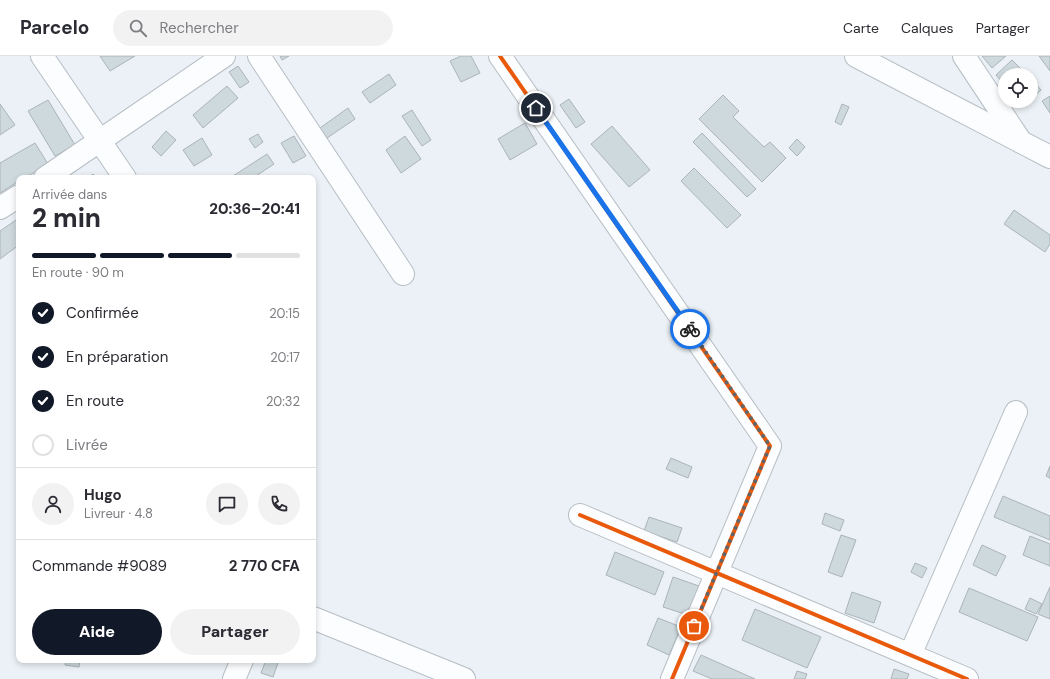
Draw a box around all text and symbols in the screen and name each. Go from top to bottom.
search box [113,10,393,46]
text: Parcelo [20,15,89,40]
icon: search [127,17,149,39]
text: Rechercher [159,18,239,38]
text: Carte [843,19,879,37]
text: Calques [901,19,954,37]
text: Partager [976,19,1030,37]
map controls [998,68,1038,108]
button: locate [998,68,1038,108]
pin [519,91,553,125]
icon: home [525,97,547,119]
text: Arrivée dans [32,186,107,203]
text: 20:36–20:41 [209,199,300,219]
text: 2 min [32,201,101,235]
text: En route · 90 m [32,264,124,281]
icon: check [32,302,54,324]
text: Confirmée [66,303,139,323]
text: 20:15 [269,305,300,322]
courier [670,309,710,349]
icon: bike [679,318,701,340]
icon: check [32,346,54,368]
text: En préparation [66,347,168,367]
text: 20:17 [270,349,300,366]
icon: check [32,390,54,412]
text: En route [66,391,124,411]
text: 20:32 [266,393,300,410]
text: Livrée [66,435,108,455]
button: person [32,483,74,525]
button: chat [206,483,248,525]
button: phone [258,483,300,525]
text: Hugo [84,485,122,505]
text: Livreur · 4.8 [84,505,153,522]
text: Commande #9089 [32,556,167,576]
text: 2 770 CFA [229,556,300,576]
button: Aide [32,609,162,655]
button: Partager [170,609,300,655]
pin [677,609,711,643]
icon: bag [683,615,705,637]

